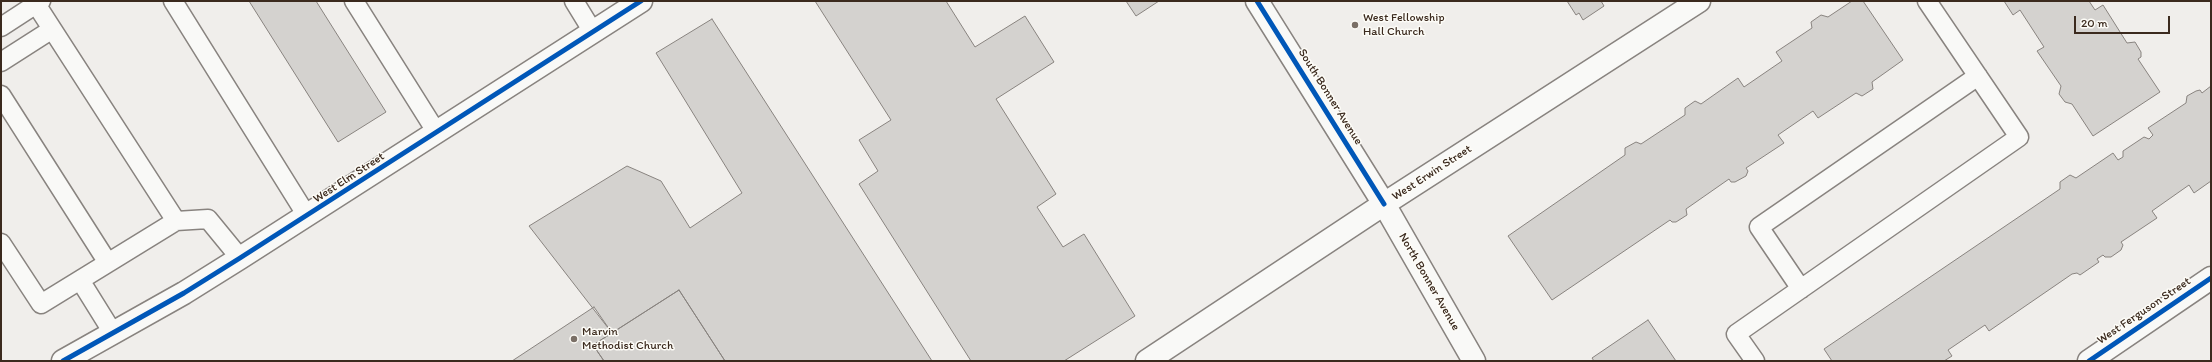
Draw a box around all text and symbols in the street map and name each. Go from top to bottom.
scale bar [2076,8,2172,34]
place label: West Fellowship Hall Church [1363,11,1445,39]
text: 20 m [2081,16,2108,30]
marker: West Fellowship Hall Church [1350,20,1360,30]
street label: South Bonner Avenue [1295,46,1365,148]
street label: West Erwin Street [1390,142,1474,204]
street label: West Elm Street [311,150,387,206]
street label: North Bonner Avenue [1395,231,1463,333]
street label: West Ferguson Street [2094,274,2194,348]
place label: Marvin Methodist Church [582,325,673,353]
marker: Marvin Methodist Church [569,334,579,344]

